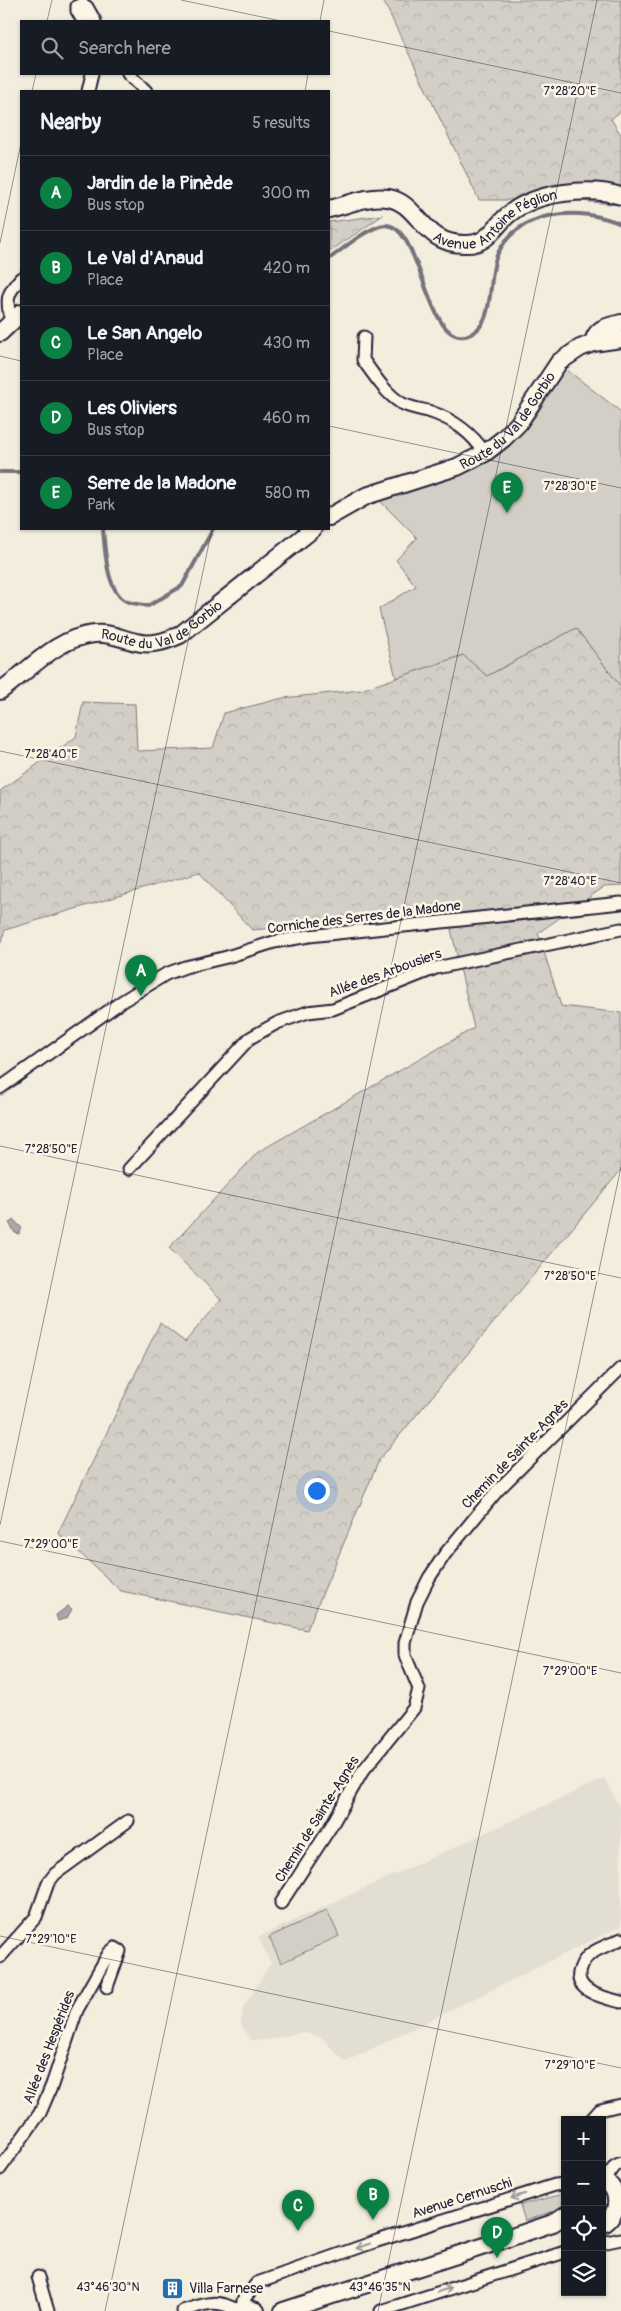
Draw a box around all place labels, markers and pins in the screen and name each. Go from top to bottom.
pin: E [491,472,523,513]
pin: A [125,955,157,996]
pin: B [357,2179,389,2220]
pin: C [282,2190,314,2231]
pin: D [481,2217,513,2258]
building icon: Villa Farnese [161,2276,185,2300]
place label: Villa Farnese [189,2280,263,2297]

